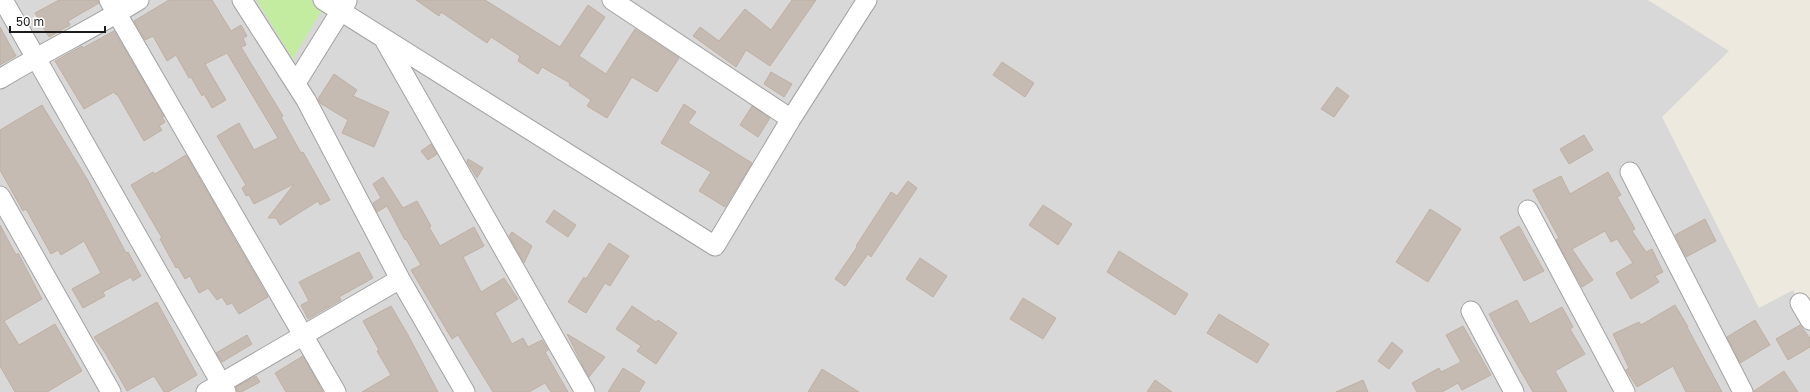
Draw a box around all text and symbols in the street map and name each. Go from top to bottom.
scale bar [10,8,105,34]
text: 50 m [16,14,44,29]

